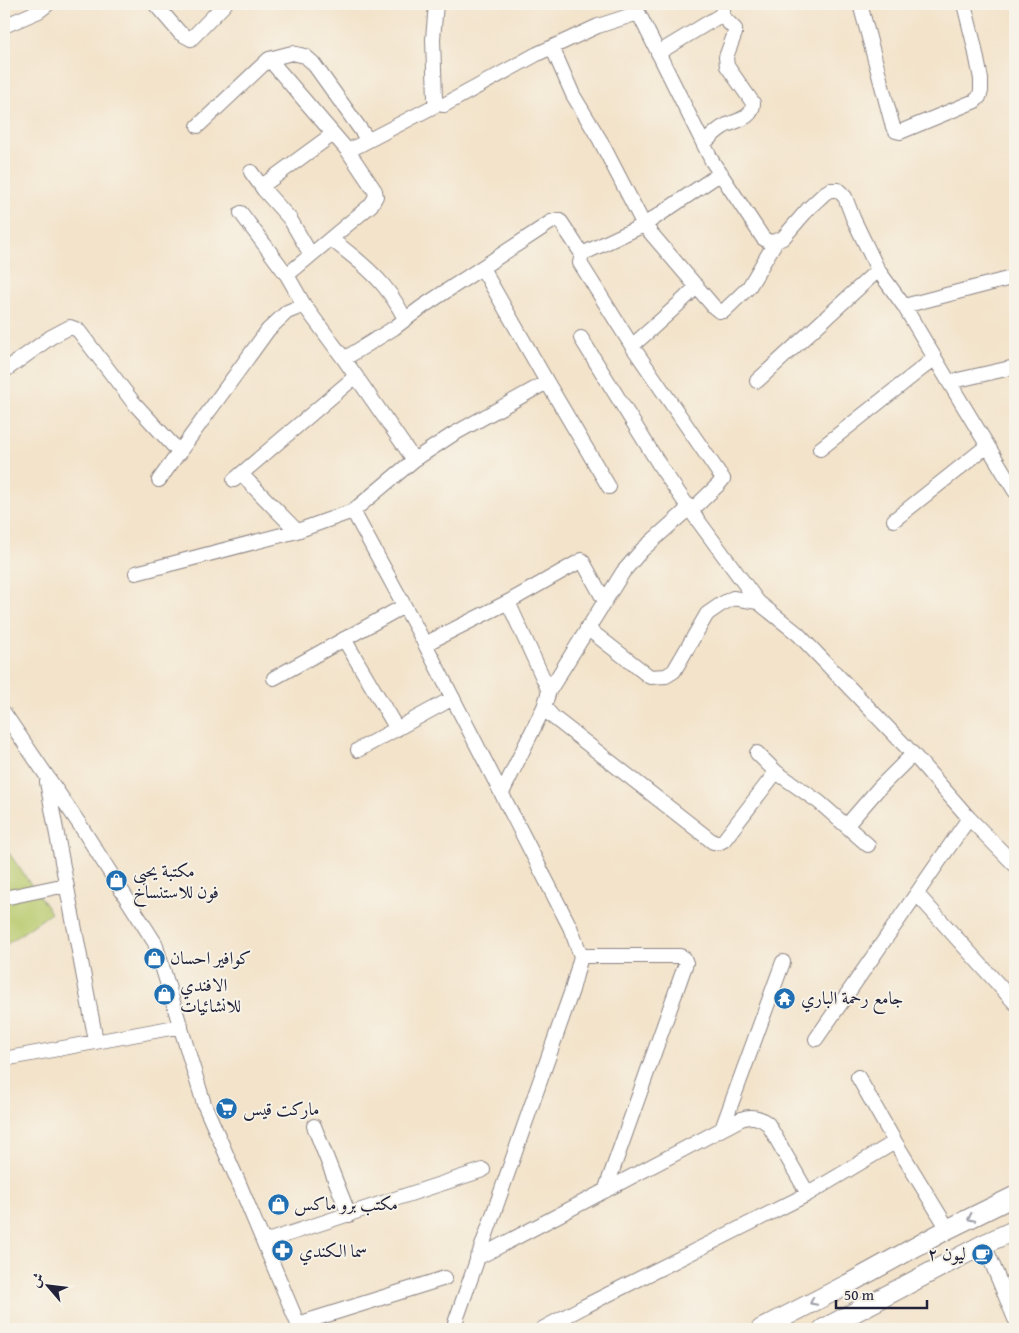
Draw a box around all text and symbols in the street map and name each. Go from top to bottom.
place label: مكتبة يحيى فون للاستنساخ [133,857,219,908]
shop icon: مكتبة يحيى فون للاستنساخ [105,869,129,893]
place label: كوافير احسان [170,944,251,971]
shop icon: كوافير احسان [142,946,166,970]
place label: الافندي للانشائيات [180,971,241,1019]
shop icon: الافندي للانشائيات [152,983,176,1007]
place label: جامع رحمة الباري [801,984,903,1014]
temple icon: جامع رحمة الباري [773,986,797,1010]
place label: ماركت قيس [243,1095,320,1122]
supermarket icon: ماركت قيس [215,1097,239,1121]
place label: مكتب برو ماكس [294,1190,398,1217]
shop icon: مكتب برو ماكس [266,1192,290,1216]
one-way arrow [968,1211,977,1221]
place label: سما الكندي [299,1237,367,1266]
pharmacy icon: سما الكندي [271,1239,295,1263]
place label: ليون ٢ [927,1240,966,1267]
cafe icon: ليون ٢ [970,1242,994,1266]
north arrow [22,1260,72,1310]
text: ش [24,1269,49,1291]
scale bar [836,1278,928,1310]
text: 50 m [844,1284,875,1305]
one-way arrow [809,1296,818,1306]

